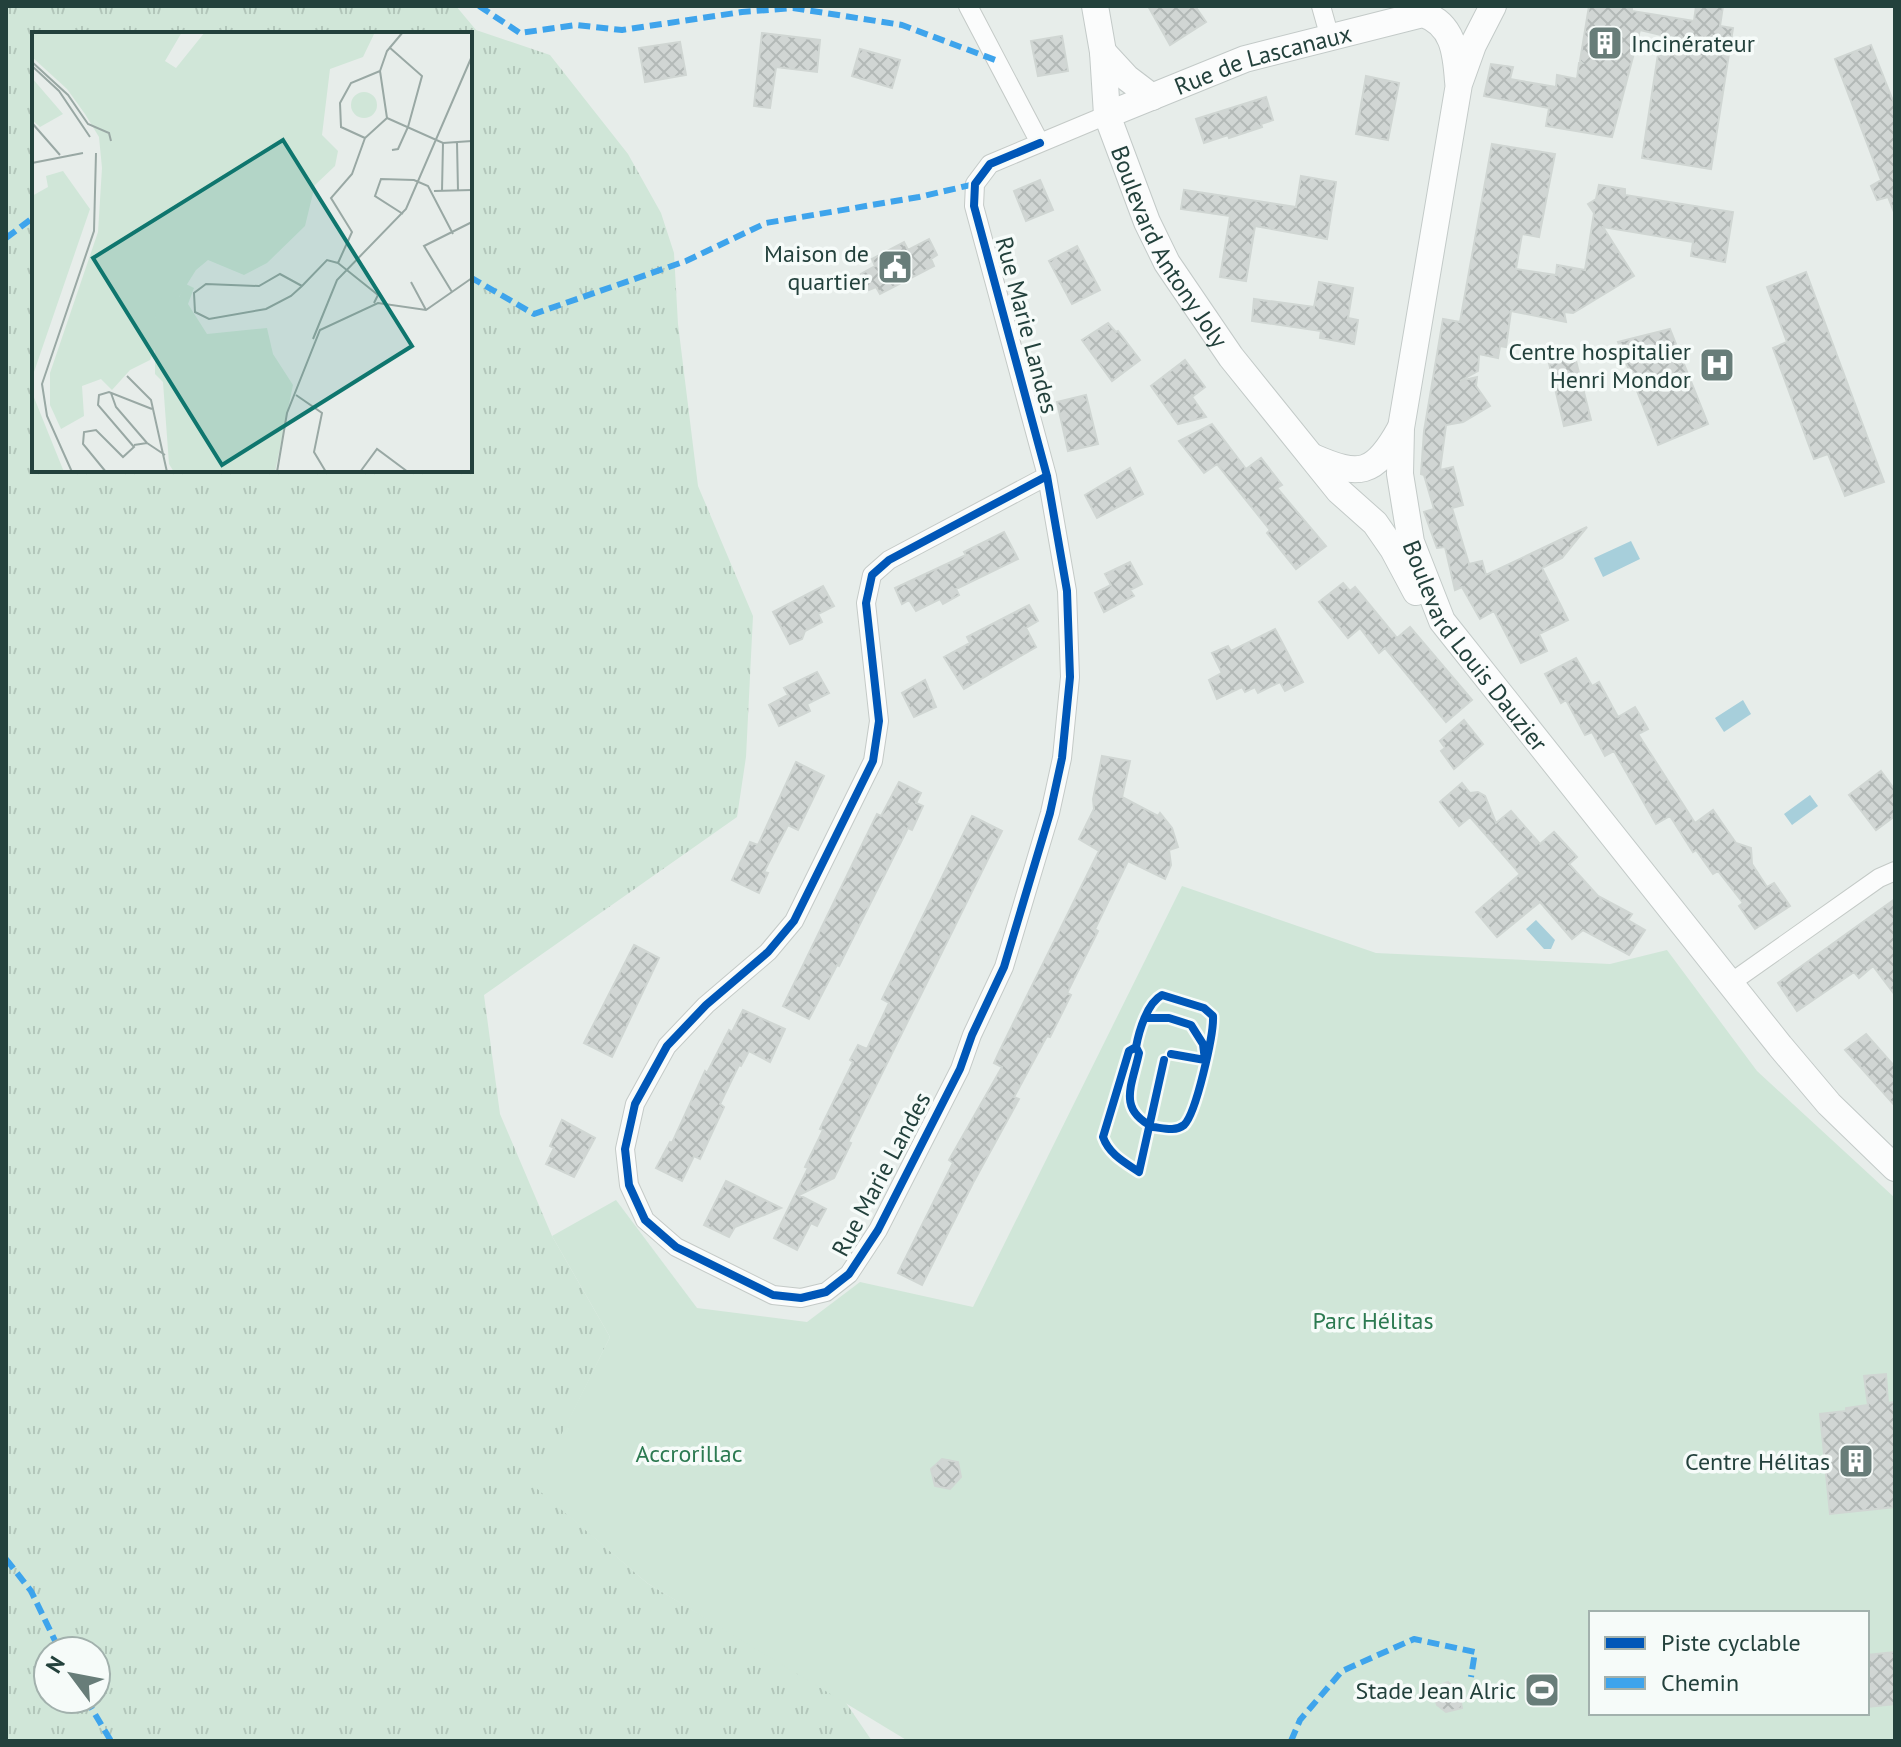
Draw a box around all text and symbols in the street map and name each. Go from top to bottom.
street label: Rue de Lascanaux [1170,17,1355,102]
building icon: Incinérateur [1586,24,1624,62]
place label: Incinérateur [1631,28,1755,59]
inset map [32,32,472,472]
street label: Boulevard Antony Joly [1104,141,1235,353]
street label: Rue Marie Landes [988,233,1066,417]
place label: Maison de quartier [764,238,869,297]
public building icon: Maison de quartier [876,248,914,286]
place label: Centre hospitalier Henri Mondor [1509,336,1691,395]
hospital icon: Centre hospitalier Henri Mondor [1698,346,1736,384]
street label: Boulevard Louis Dauzier [1396,536,1555,757]
street label: Rue Marie Landes [825,1086,937,1262]
park label: Parc Hélitas [1312,1305,1434,1336]
park label: Accrorillac [635,1438,743,1469]
building icon: Centre Hélitas [1837,1442,1875,1480]
place label: Centre Hélitas [1685,1446,1830,1477]
legend [1589,1611,1869,1715]
text: Piste cyclable [1661,1627,1801,1658]
north arrow [32,1635,112,1715]
text: N [39,1651,71,1678]
text: Chemin [1661,1667,1739,1698]
sports icon: Stade Jean Alric [1523,1671,1561,1709]
place label: Stade Jean Alric [1355,1675,1516,1706]

